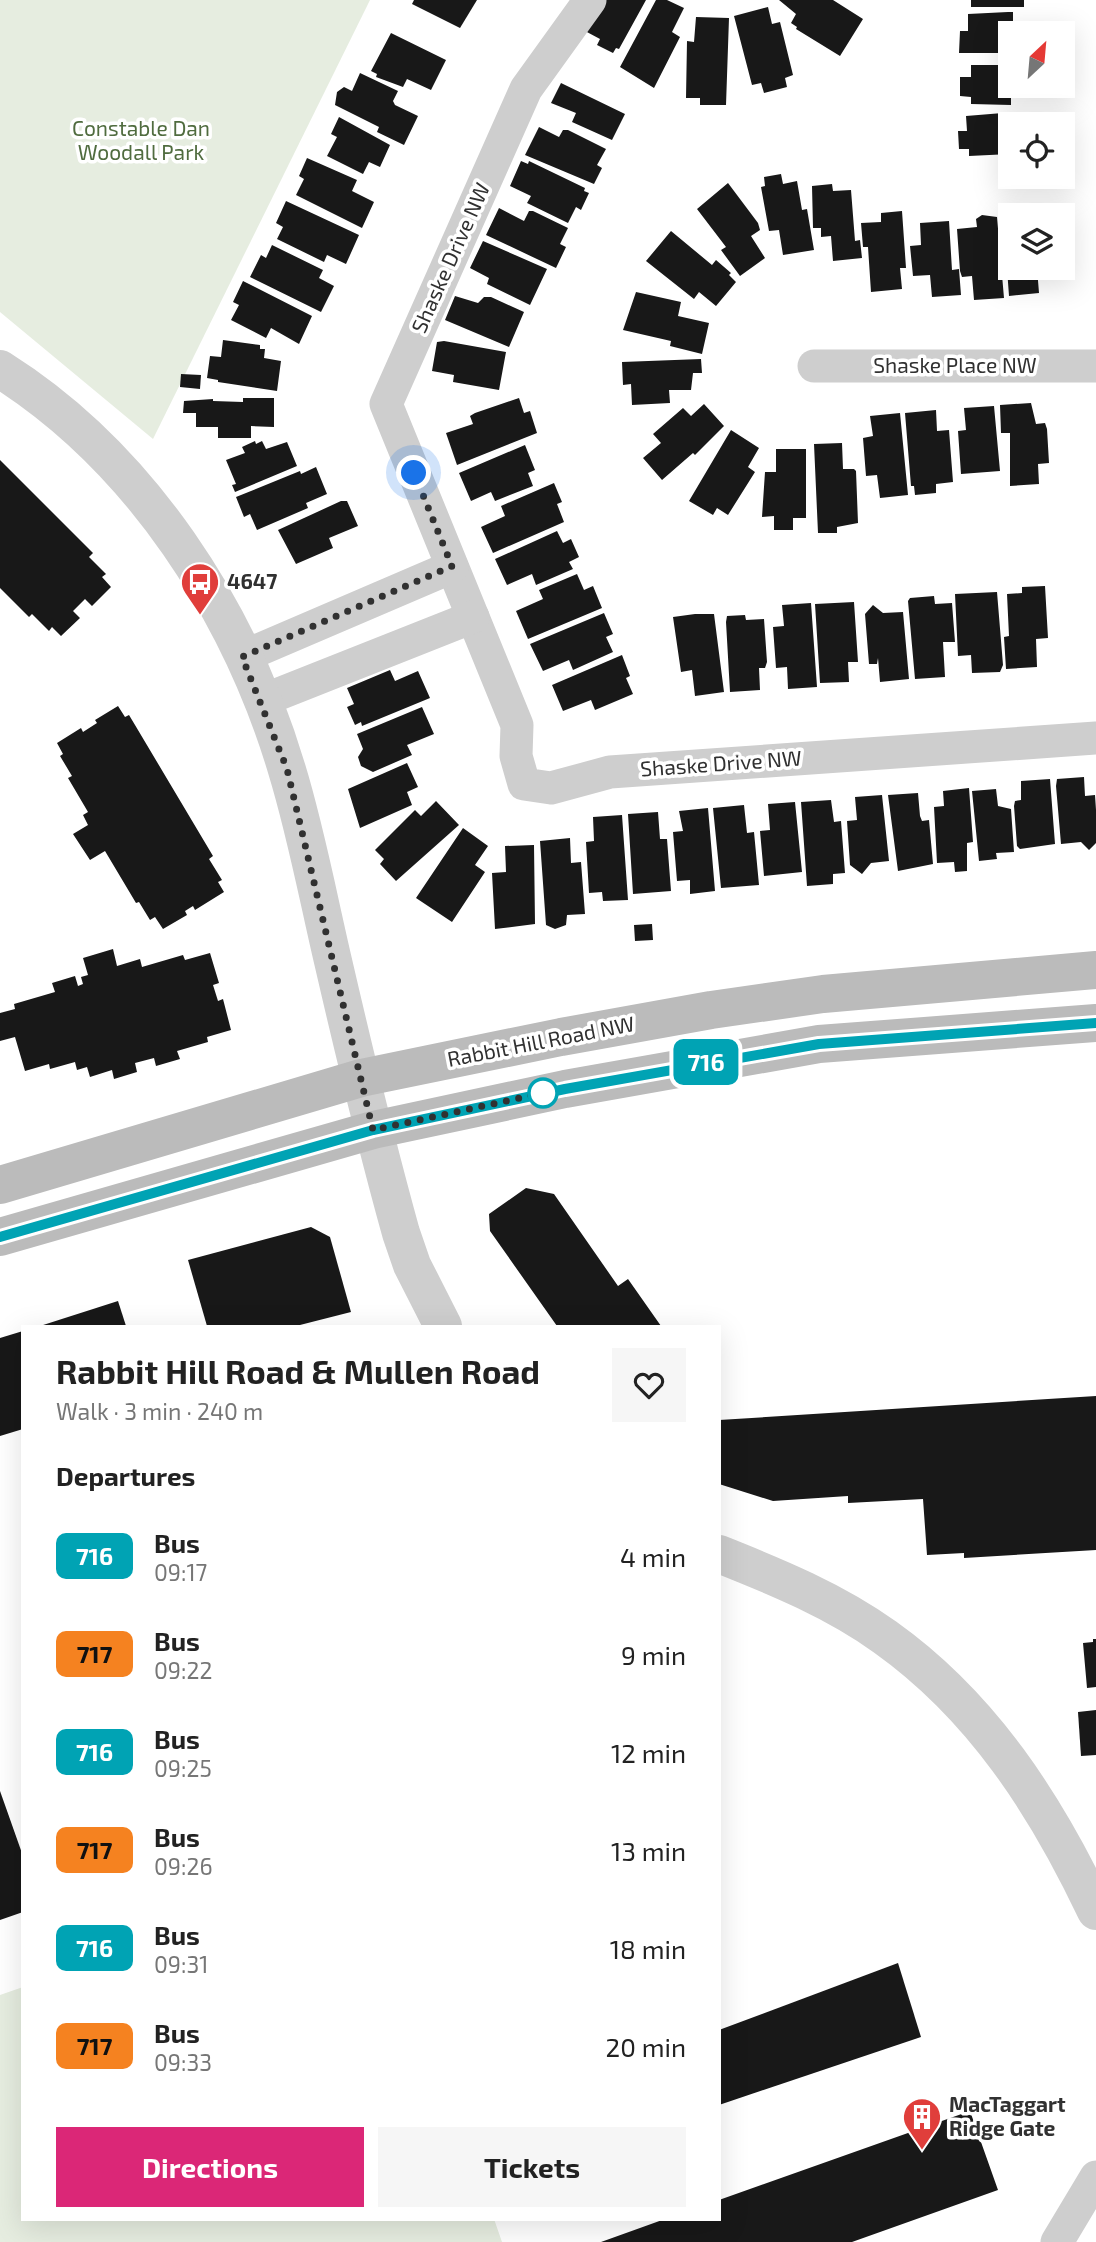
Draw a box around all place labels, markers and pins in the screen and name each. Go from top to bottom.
bus stop icon: 4647 [179,561,221,616]
place label: 4647 [227,568,277,593]
unlabelled marker [528,1078,558,1108]
place label: MacTaggart Ridge Gate [949,2091,1066,2140]
building icon: MacTaggart Ridge Gate [901,2096,943,2151]

